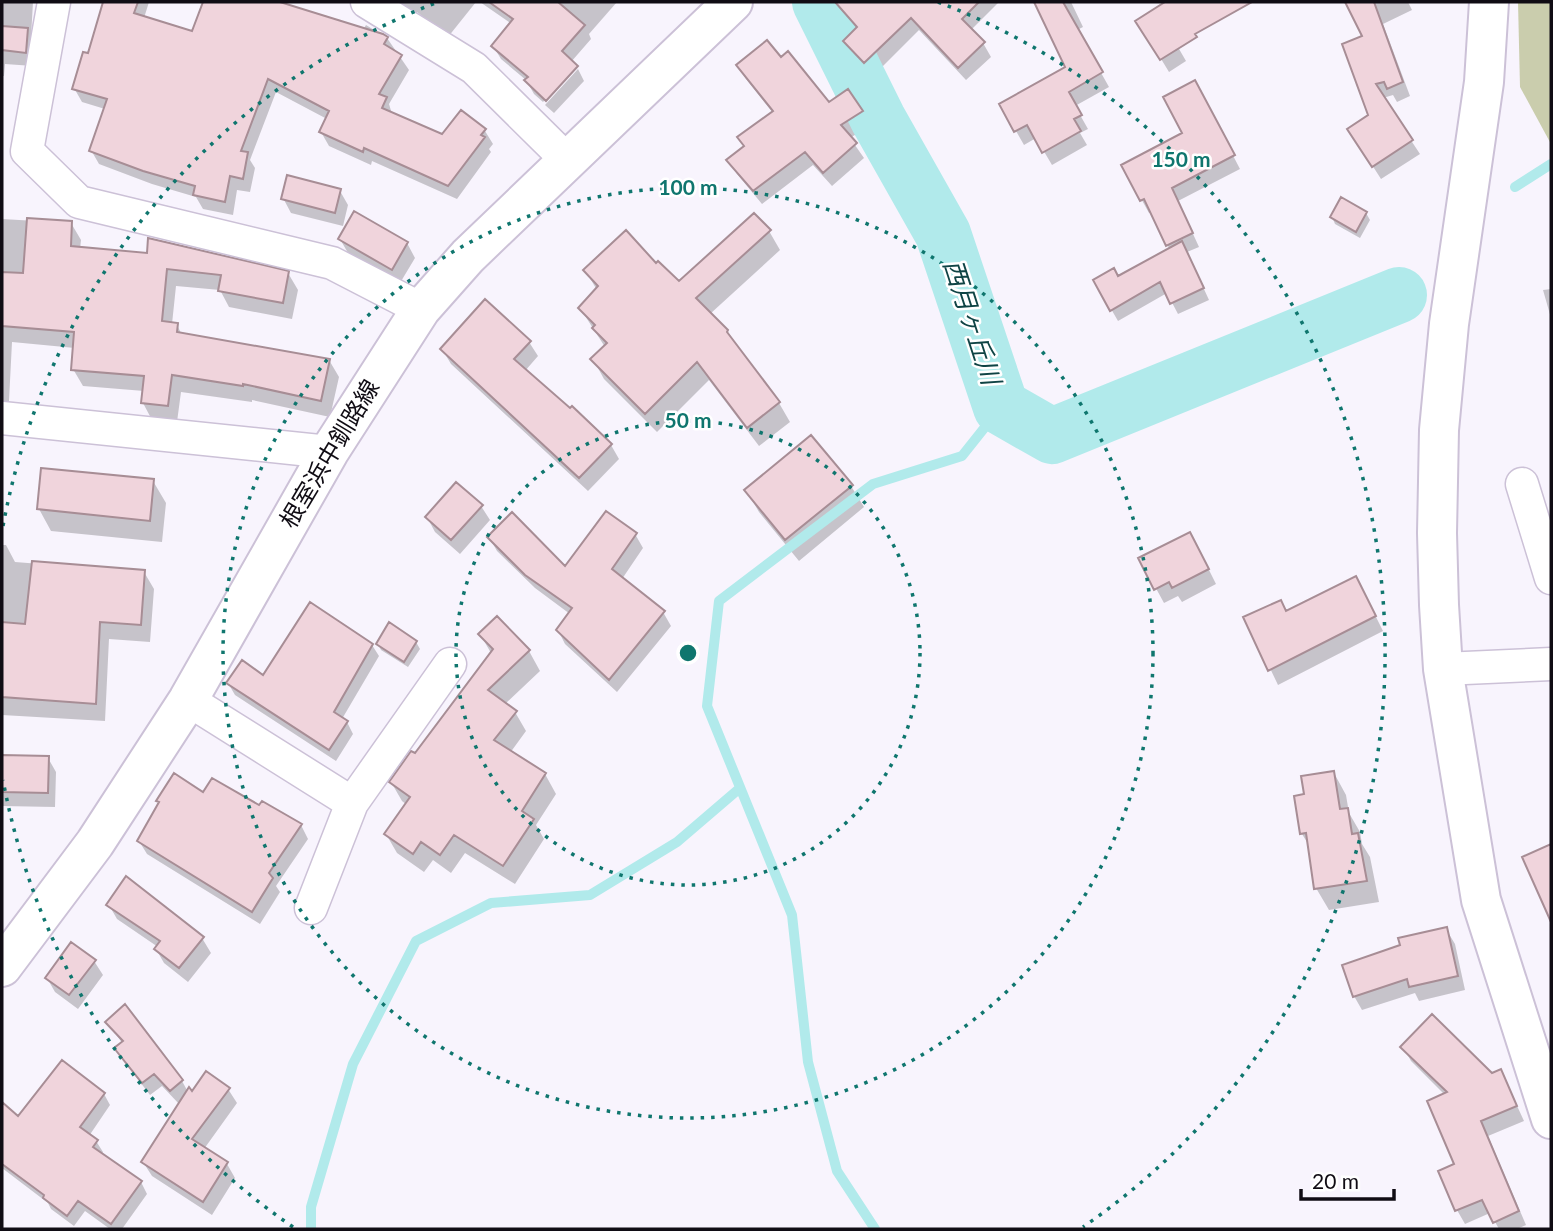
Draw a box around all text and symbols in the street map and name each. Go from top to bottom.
text: 150 m [1151,146,1211,171]
text: 100 m [658,174,718,199]
water label: 西月ヶ丘川 [938,255,1009,391]
street label: 根室浜中釧路線 [273,374,384,533]
text: 50 m [664,407,712,432]
centre of rings [676,641,700,665]
scale bar [1301,1158,1394,1202]
text: 20 m [1312,1168,1359,1193]

